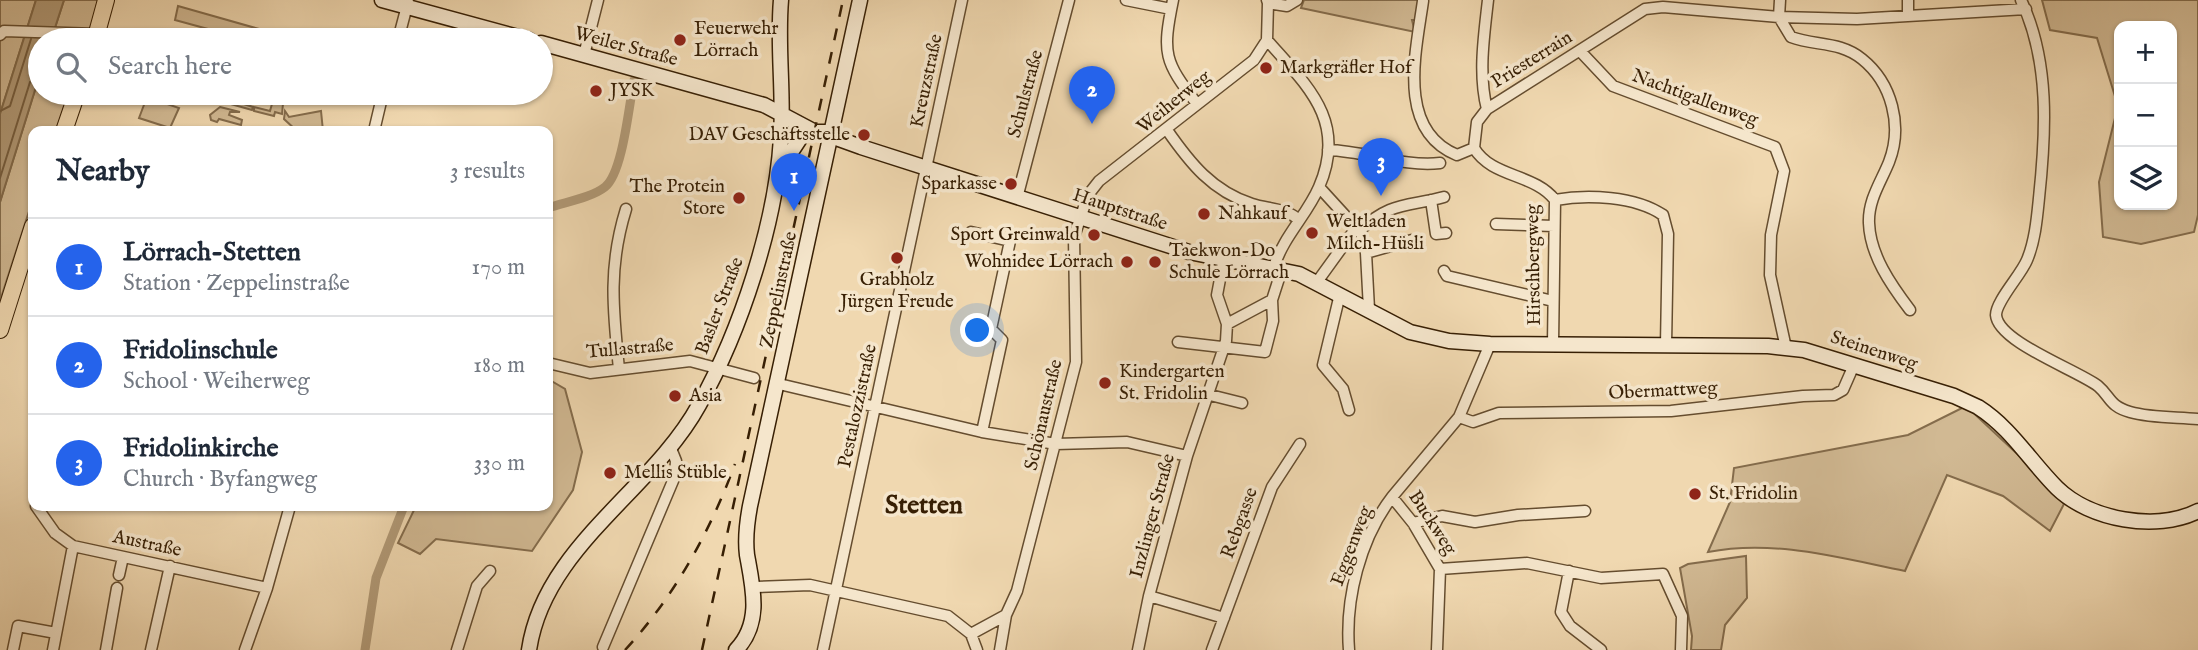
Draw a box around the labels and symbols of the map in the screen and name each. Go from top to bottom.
place label: Feuerwehr Lörrach [694,17,778,63]
street label: Weiler Straße [572,22,681,72]
street label: Priesterrain [1487,26,1577,94]
marker: Feuerwehr Lörrach [672,32,688,48]
street label: Kreuzstraße [905,32,949,130]
street label: Schulstraße [1003,47,1049,141]
place label: Markgräfler Hof [1280,56,1415,80]
marker: Markgräfler Hof [1258,60,1274,76]
street label: Weiherweg [1132,64,1216,139]
street label: Nachtigallenweg [1628,64,1762,132]
pin: 2 [1069,66,1115,124]
place label: JYSK [608,79,654,103]
marker: JYSK [588,83,604,99]
place label: DAV Geschäftsstelle [689,123,850,147]
marker: DAV Geschäftsstelle [856,127,872,143]
pin: 3 [1358,138,1404,196]
pin: 1 [771,153,817,211]
place label: Sparkasse [921,172,997,196]
place label: The Protein Store [630,175,725,221]
marker: Sparkasse [1003,176,1019,192]
street label: Hauptstraße [1070,183,1171,237]
marker: The Protein Store [731,190,747,206]
place label: Nahkauf [1218,202,1290,226]
street label: Hirschbergweg [1521,204,1547,326]
marker: Nahkauf [1196,206,1212,222]
place label: Weltladen Milch-Hüsli [1326,210,1424,256]
place label: Sport Greinwald [950,223,1081,247]
marker: Weltladen Milch-Hüsli [1304,225,1320,241]
marker: Sport Greinwald [1086,227,1102,243]
street label: Zeppelinstraße [755,229,803,351]
place label: Taekwon-Do Schule Lörrach [1169,239,1289,285]
marker: Grabholz Jürgen Freude [889,250,905,266]
place label: Wohnidee Lörrach [964,250,1113,274]
street label: Basler Straße [690,254,750,358]
marker: Wohnidee Lörrach [1119,254,1135,270]
marker: Taekwon-Do Schule Lörrach [1147,254,1163,270]
place label: Grabholz Jürgen Freude [838,268,954,314]
your location [960,313,994,347]
street label: Steinenweg [1827,326,1921,377]
street label: Tullastraße [585,333,675,365]
street label: Pestalozzistraße [833,342,883,470]
street label: Schönaustraße [1020,357,1068,473]
place label: Kindergarten St. Fridolin [1119,360,1225,406]
marker: Kindergarten St. Fridolin [1097,375,1113,391]
street label: Obermattweg [1608,376,1719,406]
place label: Asia [688,384,723,408]
marker: Asia [667,388,683,404]
street label: Inzlinger Straße [1125,451,1181,581]
place label: Mellis Stüble [624,461,727,485]
marker: Mellis Stüble [602,465,618,481]
place label: St. Fridolin [1709,482,1798,506]
street label: Rebgasse [1216,484,1264,562]
street label: Buckweg [1402,486,1462,560]
marker: St. Fridolin [1687,486,1703,502]
district label: Stetten [885,489,963,522]
street label: Eggenweg [1326,502,1378,589]
street label: Austraße [109,525,184,563]

